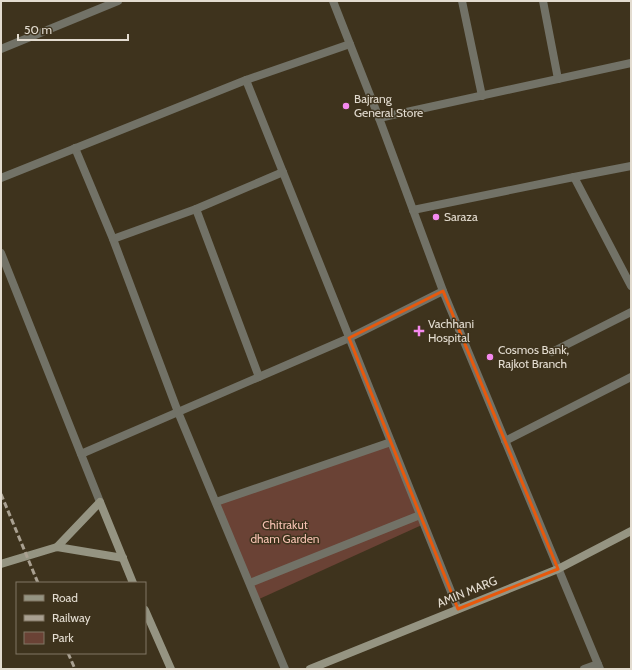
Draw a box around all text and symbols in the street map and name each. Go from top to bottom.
scale bar [18,16,128,42]
text: 50 m [24,22,52,37]
place label: Bajrang General Store [354,91,423,120]
marker: Bajrang General Store [341,101,351,111]
place label: Saraza [444,209,478,224]
marker: Saraza [431,212,441,222]
place label: Vachhani Hospital [428,316,474,345]
marker: Vachhani Hospital [413,325,425,337]
place label: Cosmos Bank, Rajkot Branch [498,342,569,371]
marker: Cosmos Bank, Rajkot Branch [485,352,495,362]
park label: Chitrakut dham Garden [250,517,320,546]
street label: AMIN MARG [434,573,499,610]
legend [16,582,146,654]
text: Road [52,590,78,605]
text: Railway [52,610,90,625]
text: Park [52,630,74,645]

